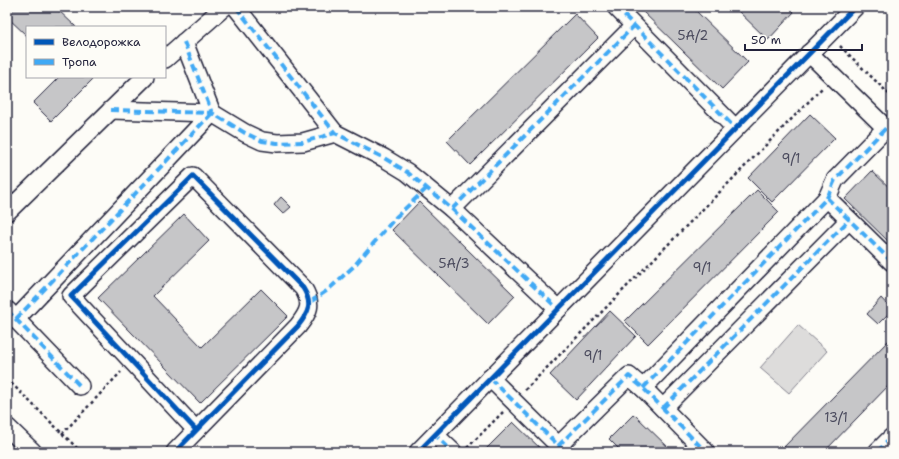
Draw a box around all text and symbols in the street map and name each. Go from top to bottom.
legend [26,26,166,78]
scale bar [745,26,862,52]
house number: 5А/2 [678,27,708,44]
text: 50 m [751,32,781,48]
text: Велодорожка [62,34,141,50]
text: Тропа [62,54,97,70]
house number: 9/1 [781,150,801,167]
house number: 5А/3 [439,255,469,272]
house number: 9/1 [692,259,712,276]
house number: 9/1 [583,347,603,364]
house number: 13/1 [824,409,848,426]

